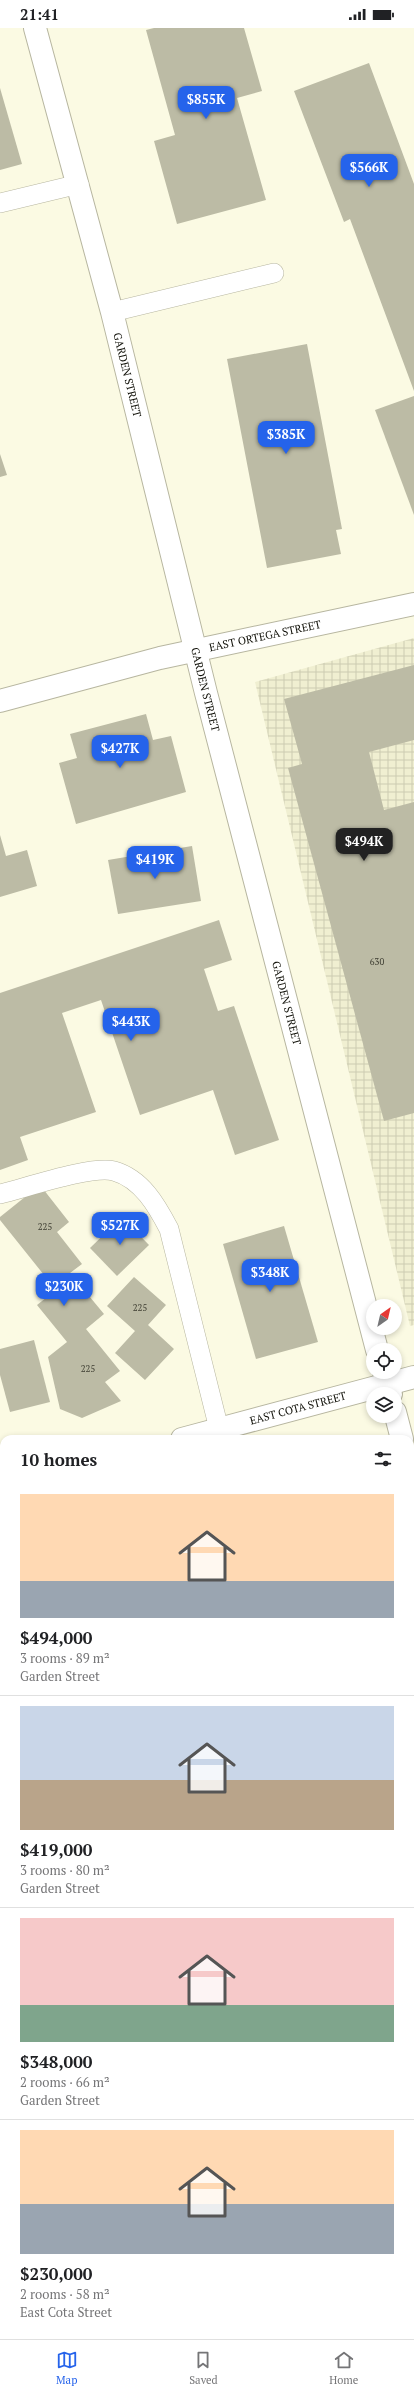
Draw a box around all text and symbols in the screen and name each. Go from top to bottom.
text: 21:41 [20,4,59,24]
pin: $855K [178,86,234,120]
text: $855K [187,90,225,108]
pin: $566K [341,154,397,188]
text: $566K [350,158,388,176]
street label: GARDEN STREET [110,331,145,419]
pin: $385K [258,421,314,455]
text: $385K [267,425,305,443]
street label: EAST ORTEGA STREET [208,617,322,654]
street label: GARDEN STREET [188,646,223,733]
pin: $427K [92,735,148,769]
text: $427K [101,739,139,757]
pin: $494K [336,828,392,862]
text: $494K [345,832,383,850]
pin: $419K [127,846,183,880]
text: $419K [136,850,174,868]
house number: 630 [370,956,384,968]
street label: GARDEN STREET [269,959,304,1047]
pin: $443K [103,1008,159,1042]
text: $443K [112,1012,150,1030]
pin: $527K [92,1212,148,1246]
text: $527K [101,1216,139,1234]
house number: 225 [38,1221,52,1233]
pin: $348K [242,1259,298,1293]
text: $348K [251,1263,289,1281]
pin: $230K [36,1273,92,1307]
text: $230K [45,1277,83,1295]
north arrow [366,1299,402,1335]
map controls [366,1299,402,1423]
house number: 225 [133,1302,147,1314]
button: locate [366,1343,402,1379]
house number: 225 [81,1363,95,1375]
button: layers [366,1387,402,1423]
street label: EAST COTA STREET [248,1388,348,1428]
text: 10 homes [20,1448,97,1471]
icon: filters [372,1448,394,1470]
icon: home [171,1520,243,1592]
text: $494,000 [20,1626,92,1649]
text: 3 rooms · 89 m² [20,1649,110,1667]
text: Garden Street [20,1667,100,1685]
icon: home [171,1732,243,1804]
text: $419,000 [20,1838,92,1861]
text: 3 rooms · 80 m² [20,1861,110,1879]
text: Garden Street [20,1879,100,1897]
icon: home [171,1944,243,2016]
text: $348,000 [20,2050,92,2073]
text: 2 rooms · 66 m² [20,2073,110,2091]
text: Garden Street [20,2091,100,2109]
icon: home [171,2156,243,2228]
text: $230,000 [20,2262,92,2285]
text: 2 rooms · 58 m² [20,2285,110,2303]
text: East Cota Street [20,2303,112,2321]
tab: Map [56,2349,78,2387]
tab: Saved [189,2349,218,2387]
tab: Home [329,2349,358,2387]

